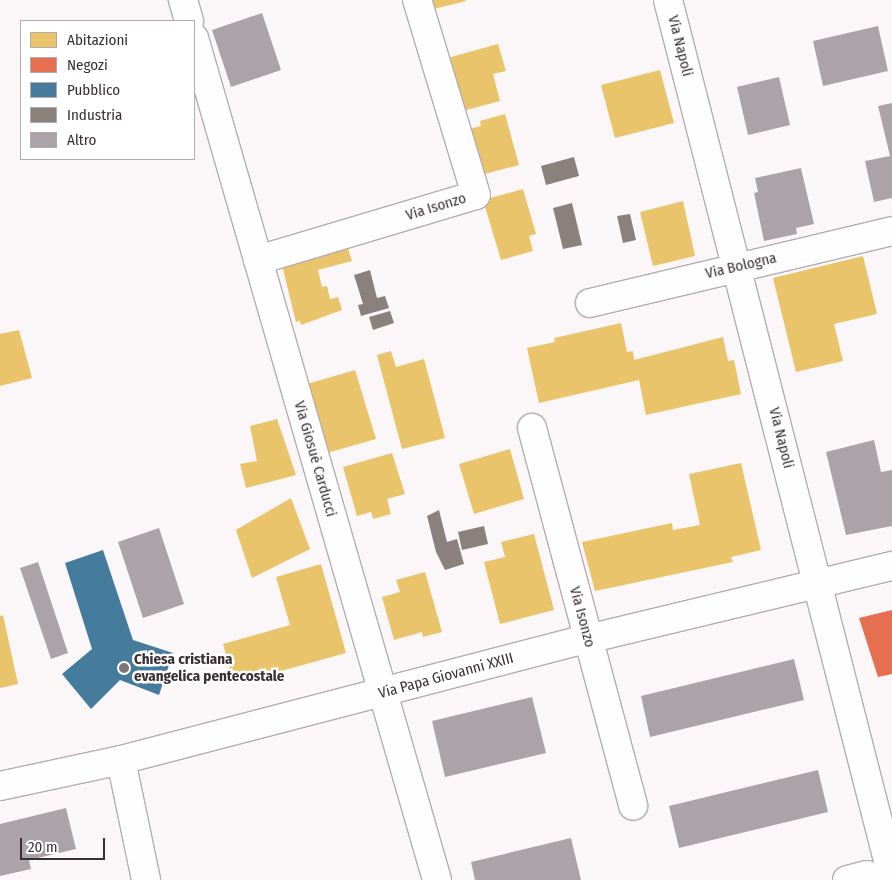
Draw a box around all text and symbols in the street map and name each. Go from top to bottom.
street label: Via Napoli [664,14,696,78]
legend [20,20,195,160]
text: Abitazioni [67,31,128,49]
text: Negozi [67,56,108,74]
text: Pubblico [67,81,120,99]
text: Industria [67,106,122,124]
text: Altro [67,131,96,149]
street label: Via Isonzo [404,189,468,225]
street label: Via Bologna [704,249,778,283]
street label: Via Giosuè Carducci [290,399,340,519]
street label: Via Napoli [765,406,797,470]
street label: Via Isonzo [565,585,599,649]
street label: Via Papa Giovanni XXIII [377,649,515,703]
place label: Chiesa cristiana evangelica pentecostale [134,650,284,685]
marker: Chiesa cristiana evangelica pentecostale [118,662,130,674]
scale bar [22,828,108,860]
text: 20 m [28,838,58,856]

